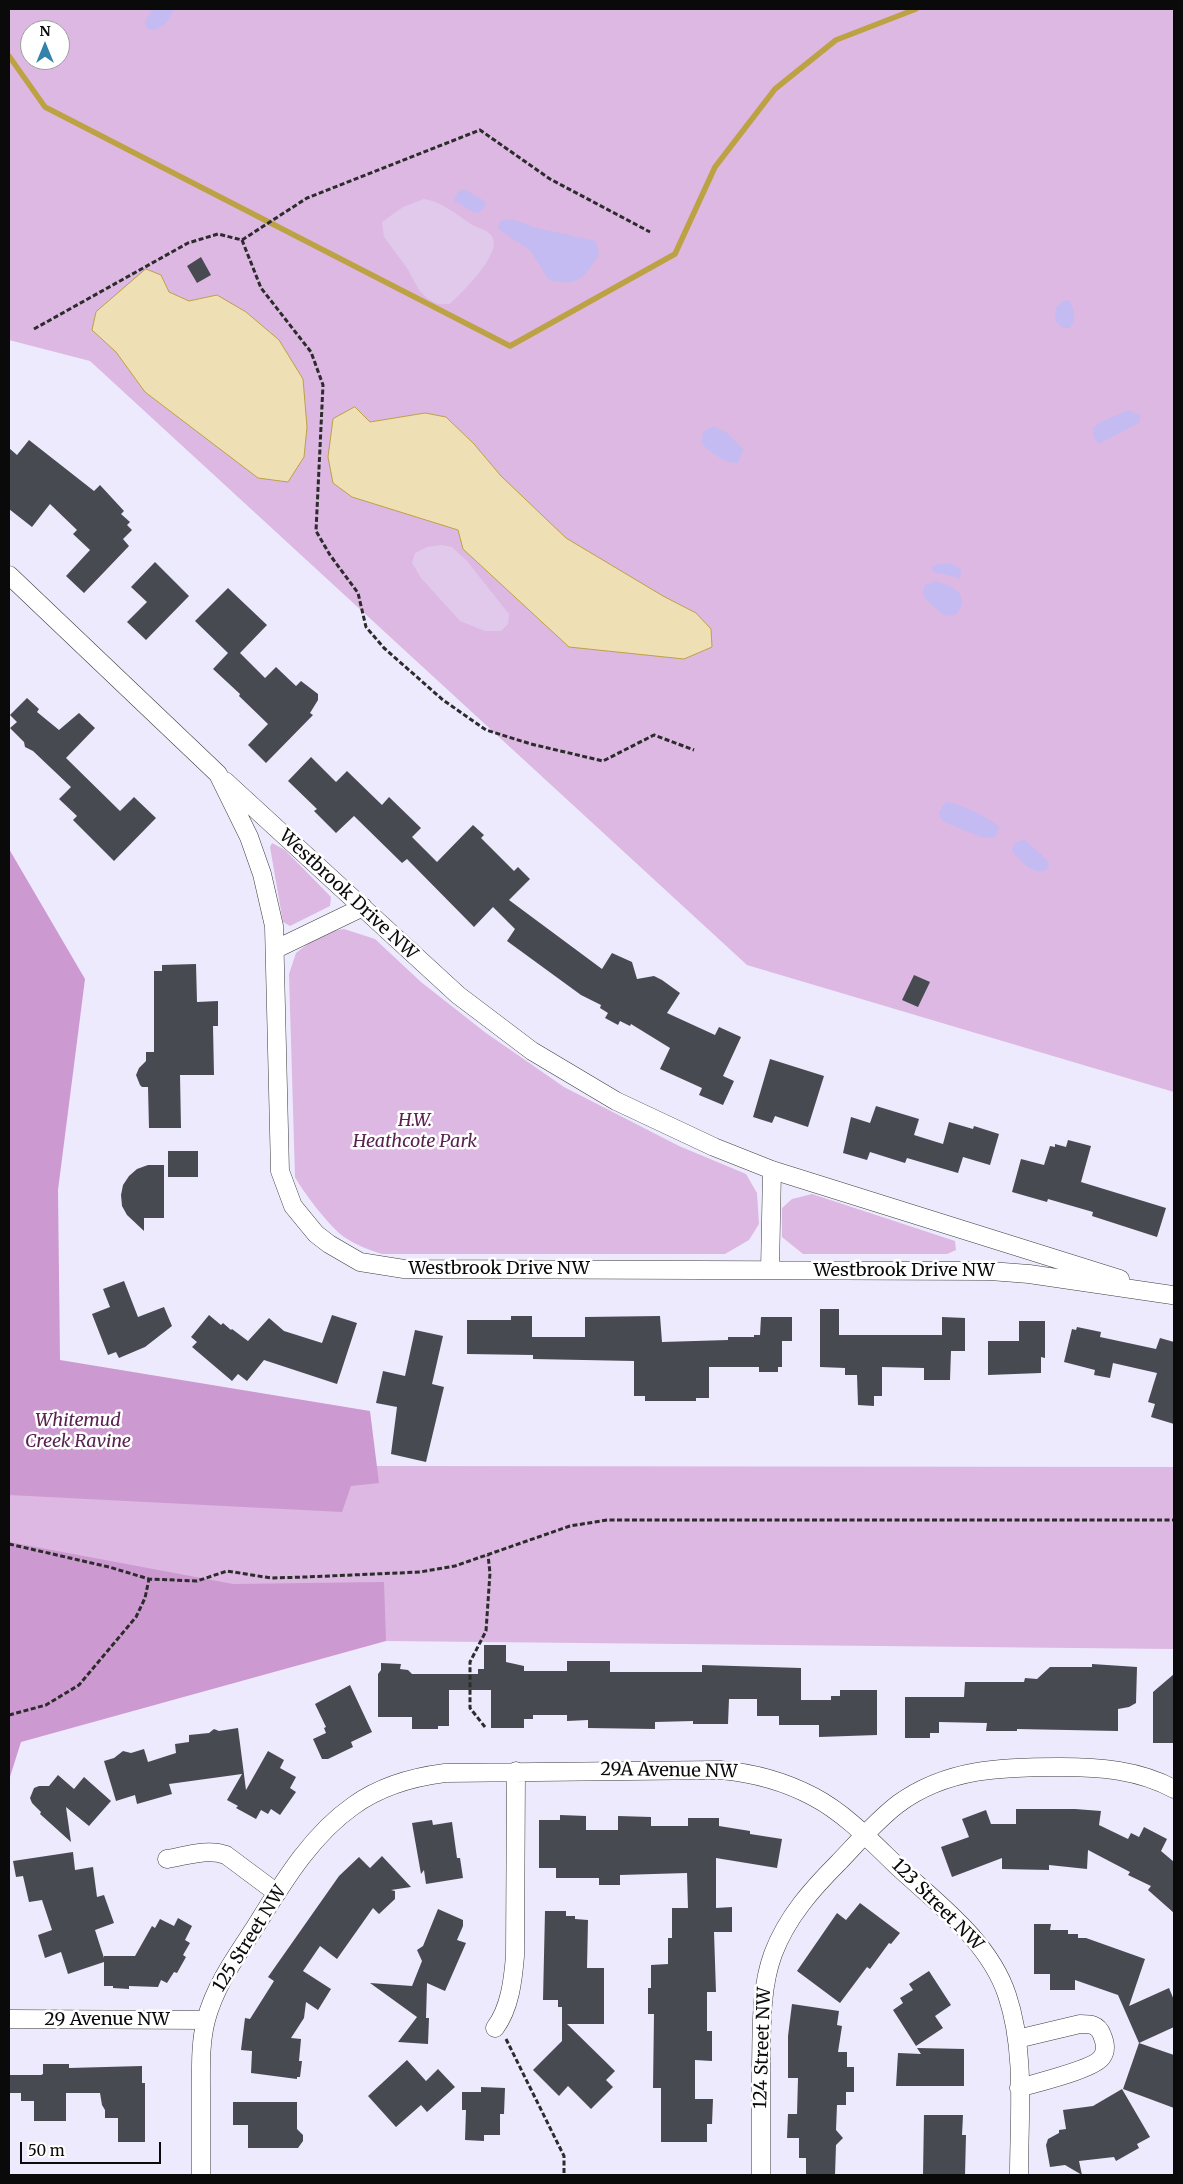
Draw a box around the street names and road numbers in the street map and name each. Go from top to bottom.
street label: Westbrook Drive NW [274,825,422,965]
street label: Westbrook Drive NW [408,1258,590,1280]
street label: Westbrook Drive NW [813,1260,995,1282]
street label: 29A Avenue NW [600,1759,738,1783]
street label: 123 Street NW [887,1855,987,1955]
street label: 125 Street NW [209,1882,291,1996]
street label: 124 Street NW [750,1987,776,2109]
street label: 29 Avenue NW [44,2009,170,2031]

